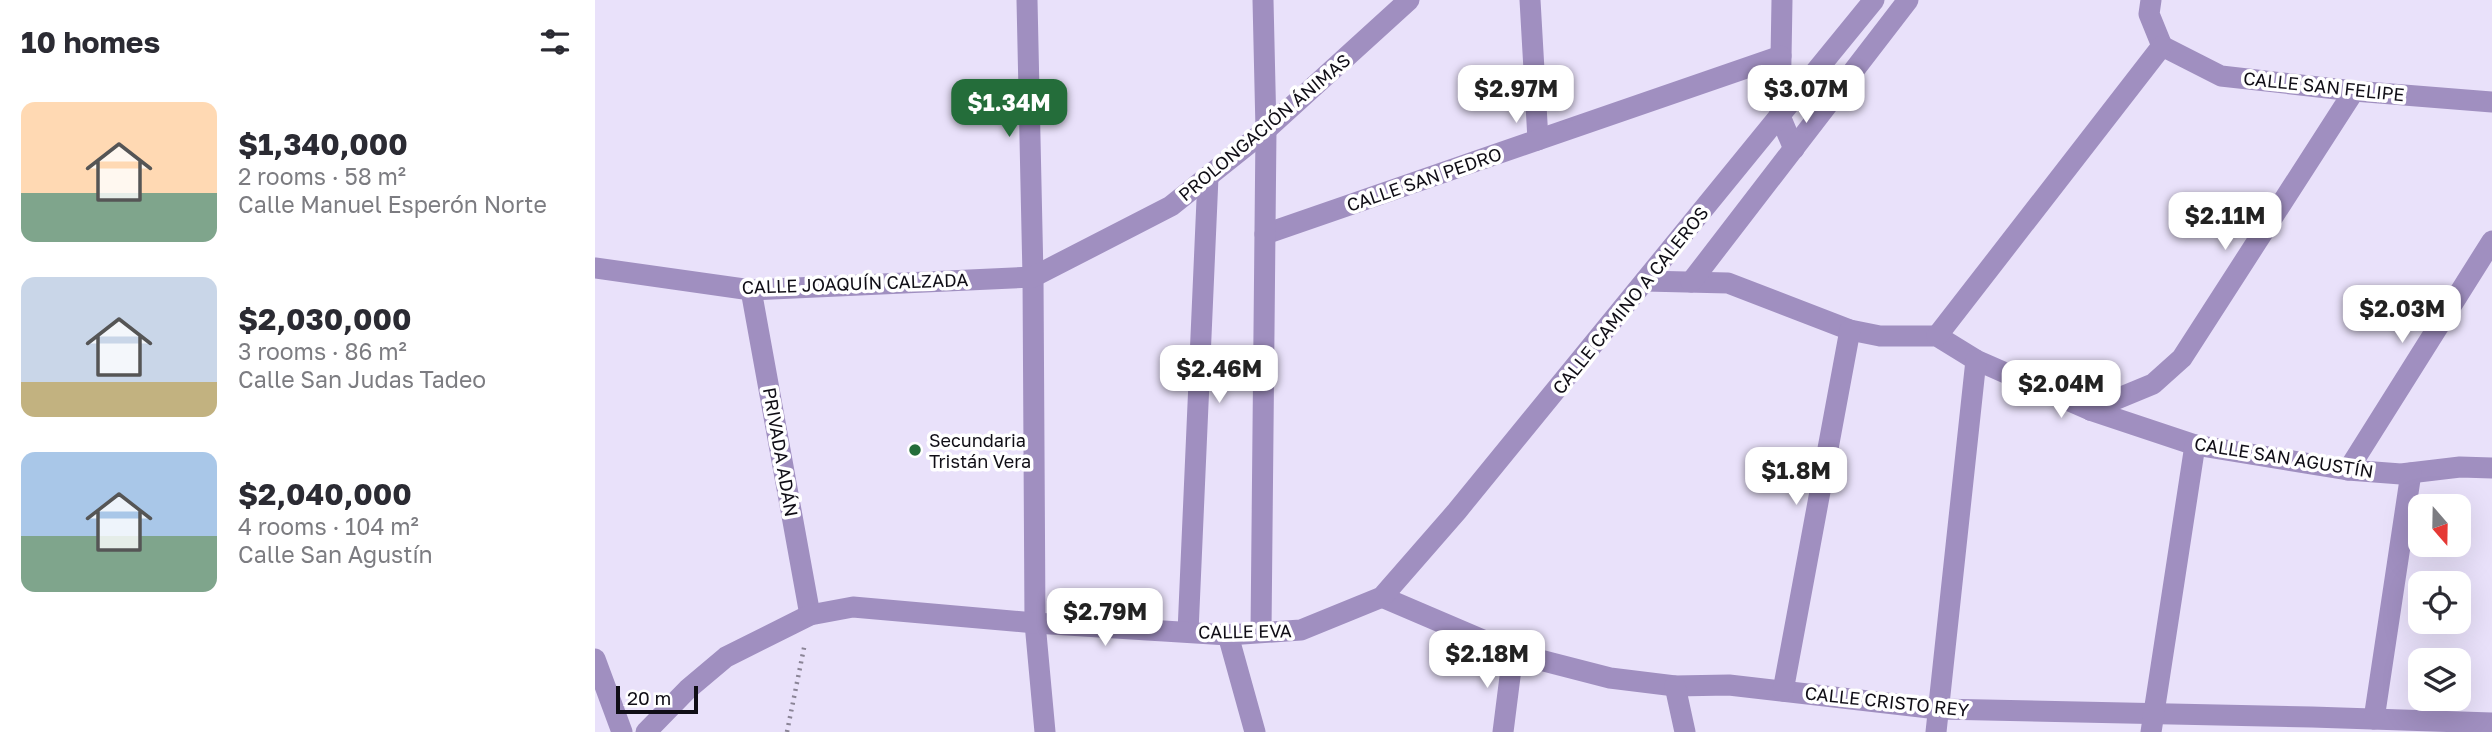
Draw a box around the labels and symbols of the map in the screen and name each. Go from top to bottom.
street label: PROLONGACIÓN ÁNIMAS [1174,49,1354,205]
pin: $2.97M [1459,66,1573,125]
pin: $3.07M [1749,66,1863,125]
street label: CALLE SAN FELIPE [2242,67,2406,105]
pin: $1.34M [952,80,1066,139]
street label: CALLE SAN PEDRO [1344,142,1504,216]
pin: $2.11M [2168,192,2282,252]
street label: CALLE CAMINO A CALEROS [1547,202,1713,398]
street label: CALLE JOAQUÍN CALZADA [741,268,969,298]
pin: $2.03M [2345,286,2459,345]
pin: $2.46M [1162,346,1276,405]
pin: $2.04M [2004,360,2118,420]
street label: PRIVADA ADÁN [759,386,803,518]
place label: Secundaria Tristán Vera [929,429,1031,472]
street label: CALLE SAN AGUSTÍN [2193,432,2375,482]
marker: Secundaria Tristán Vera [907,442,923,458]
pin: $1.8M [1747,448,1845,507]
north arrow [2408,494,2471,556]
pin: $2.79M [1048,588,1162,648]
street label: CALLE EVA [1198,619,1292,643]
pin: $2.18M [1430,630,1544,690]
street label: CALLE CRISTO REY [1804,681,1971,721]
scale bar [616,683,698,715]

